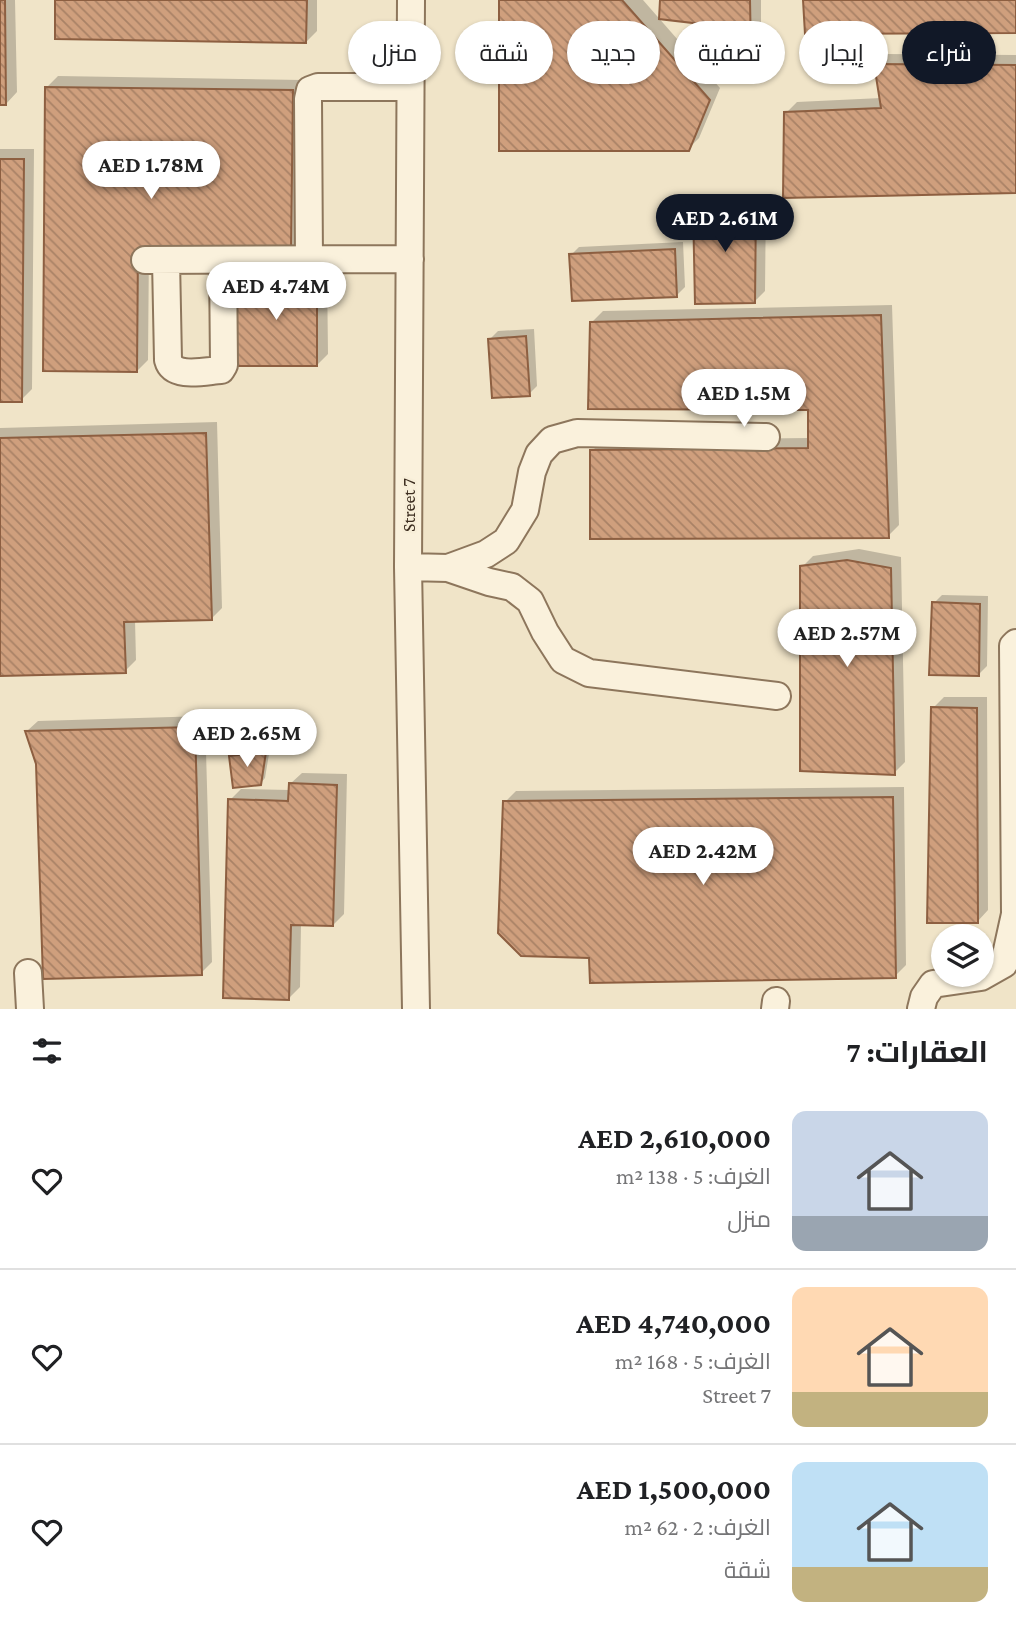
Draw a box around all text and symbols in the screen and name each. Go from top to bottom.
chip: منزل [348,21,441,84]
chip: شقة [455,21,553,84]
chip: جديد [567,21,660,84]
chip: تصفية [674,21,785,84]
chip: إيجار [799,21,888,84]
chip: شراء [902,21,996,84]
pin: AED 1.78M [71,142,231,201]
text: AED 1.78M [98,151,204,177]
pin: AED 2.61M [645,194,805,254]
text: AED 2.61M [672,204,778,230]
pin: AED 4.74M [196,262,356,322]
text: AED 4.74M [222,272,330,298]
pin: AED 1.5M [672,370,816,429]
text: AED 1.5M [697,379,791,405]
street label: Street 7 [399,478,419,532]
pin: AED 2.57M [767,610,927,669]
text: AED 2.57M [793,619,901,645]
pin: AED 2.65M [167,710,327,769]
text: AED 2.65M [193,719,301,745]
pin: AED 2.42M [623,828,783,887]
text: AED 2.42M [649,837,757,863]
map controls [931,924,994,987]
button: layers [931,924,994,987]
icon: filters [28,1032,66,1070]
text: العقارات: 7 [846,1035,988,1068]
text: AED 2,610,000 [578,1121,771,1154]
icon: home [848,1139,932,1223]
icon: heart [28,1162,66,1200]
text: الغرف: 5 · 138 m² [616,1163,771,1189]
text: منزل [727,1206,771,1232]
text: AED 4,740,000 [576,1306,771,1339]
icon: home [848,1315,932,1399]
icon: heart [28,1338,66,1376]
text: الغرف: 5 · 168 m² [615,1348,771,1374]
text: Street 7 [702,1382,771,1408]
text: AED 1,500,000 [577,1472,771,1505]
icon: home [848,1490,932,1574]
icon: heart [28,1513,66,1551]
text: الغرف: 2 · 62 m² [625,1514,771,1540]
text: شقة [724,1557,771,1583]

